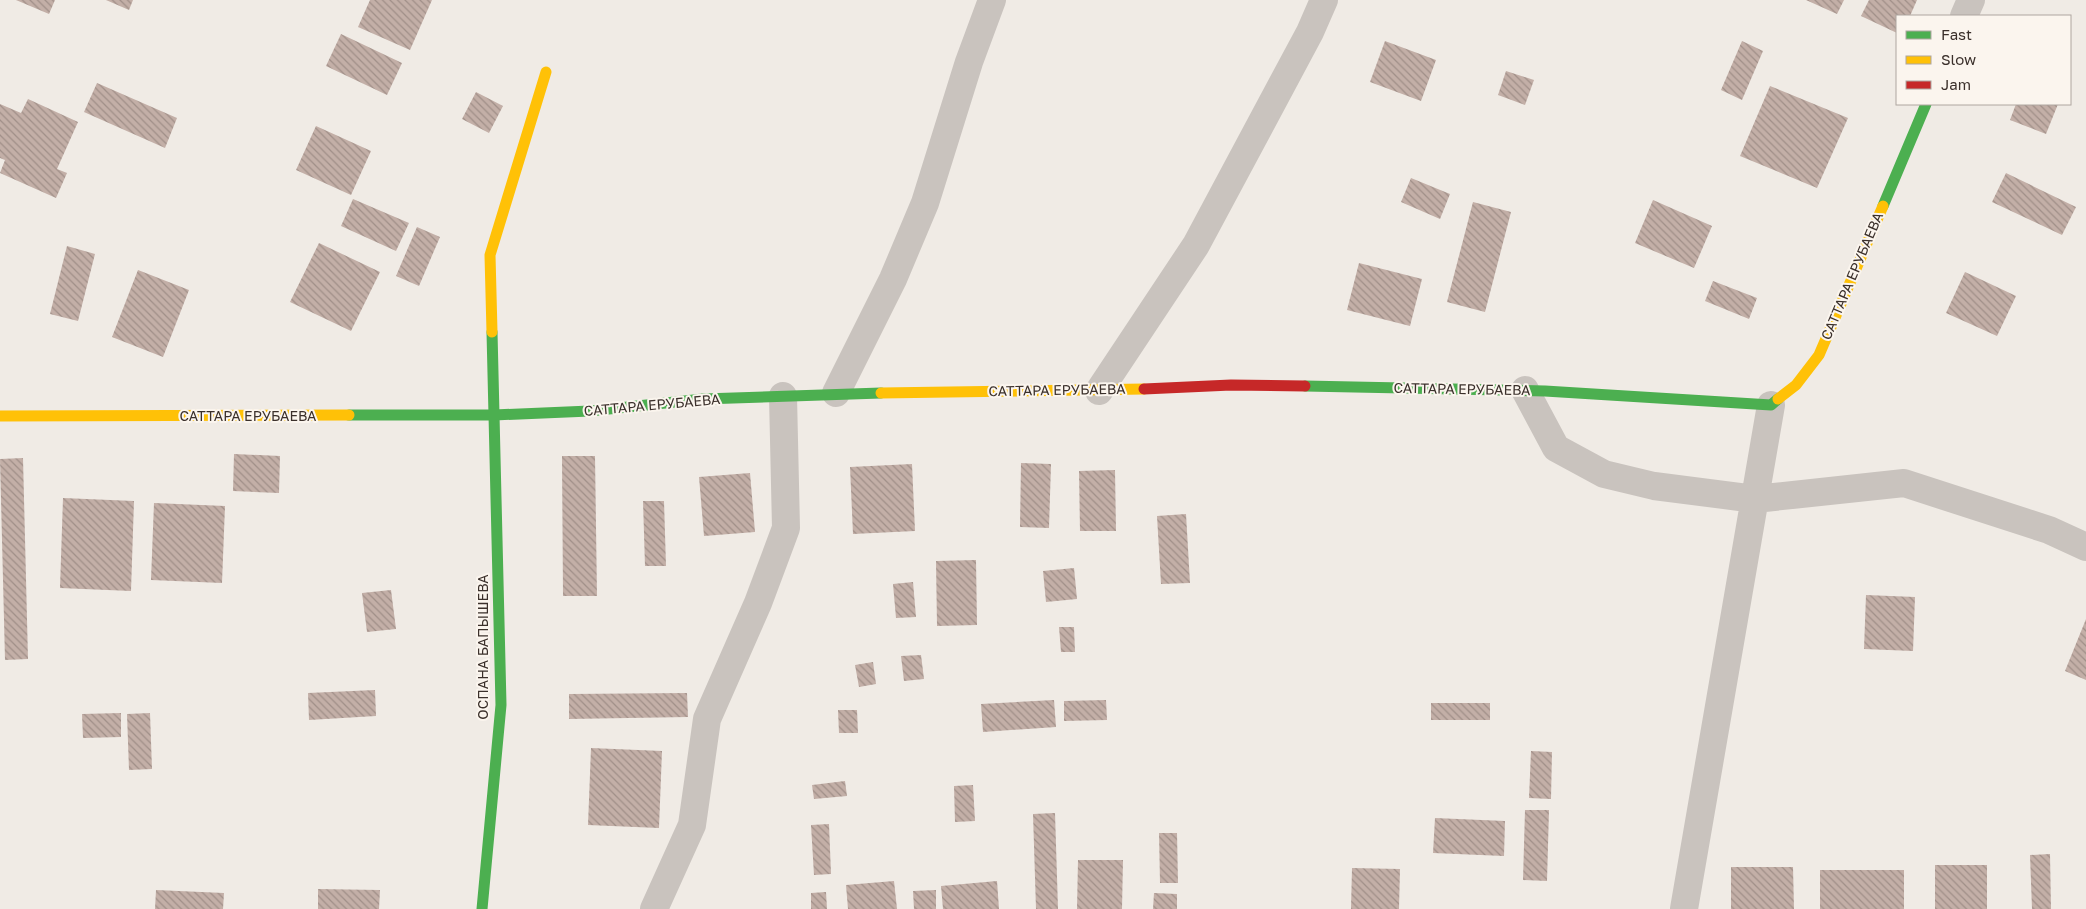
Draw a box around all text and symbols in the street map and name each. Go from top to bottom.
legend [1896,15,2071,105]
text: Fast [1941,25,1972,43]
text: Slow [1941,50,1976,68]
text: Jam [1941,75,1971,93]
street label: САТТАРА ЕРУБАЕВА [1817,209,1886,342]
street label: САТТАРА ЕРУБАЕВА [1393,379,1531,398]
street label: САТТАРА ЕРУБАЕВА [988,380,1126,399]
street label: САТТАРА ЕРУБАЕВА [583,390,722,419]
street label: САТТАРА ЕРУБАЕВА [180,407,317,424]
street label: ОСПАНА БАПЫШЕВА [474,574,491,720]

